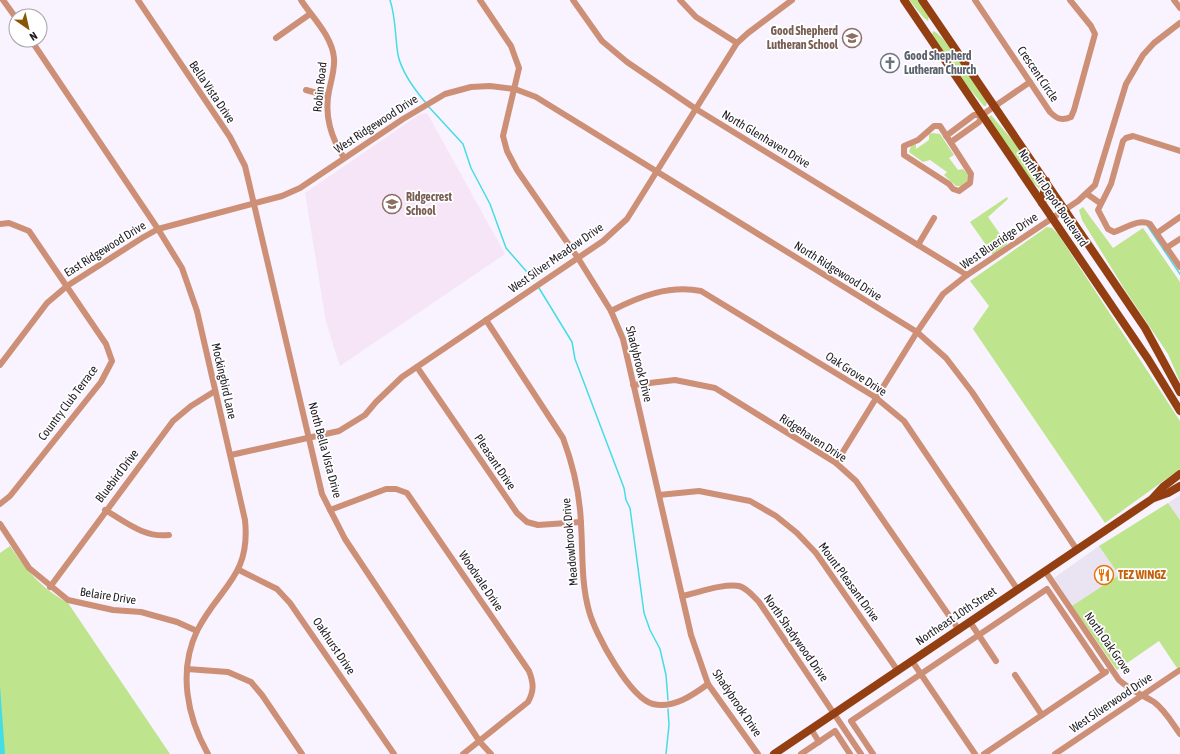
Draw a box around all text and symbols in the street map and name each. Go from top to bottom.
north arrow [8,8,48,48]
place label: Good Shepherd Lutheran School [767,24,839,52]
school or university icon: Good Shepherd Lutheran School [841,27,863,49]
text: N [28,29,40,43]
street label: Crescent Circle [1014,44,1062,104]
place label: Good Shepherd Lutheran Church [904,49,977,77]
church icon: Good Shepherd Lutheran Church [879,52,901,74]
street label: Bella Vista Drive [186,58,238,126]
street label: Robin Road [310,61,330,113]
street label: West Ridgewood Drive [332,92,420,156]
street label: North Glenhaven Drive [719,107,813,171]
street label: North Air Depot Boulevard [1015,147,1091,249]
place label: Ridgecrest School [406,190,452,218]
school or university icon: Ridgecrest School [381,193,403,215]
street label: West Blueridge Drive [958,210,1040,272]
street label: East Ridgewood Drive [62,218,148,280]
street label: West Silver Meadow Drive [506,220,606,296]
street label: North Ridgewood Drive [792,238,884,304]
street label: Shadybrook Drive [623,325,655,403]
street label: Mockingbird Lane [208,342,240,420]
street label: Oak Grove Drive [823,349,889,399]
street label: Country Club Terrace [35,363,101,443]
street label: North Bella Vista Drive [305,401,345,499]
street label: Ridgehaven Drive [777,411,849,465]
street label: Pleasant Drive [471,432,519,492]
street label: Bluebird Drive [93,447,141,505]
street label: Meadowbrook Drive [559,497,581,587]
street label: Mount Pleasant Drive [816,540,882,624]
street label: Woodvale Drive [456,548,506,614]
restaurant icon: TEZ WINGZ [1093,564,1115,586]
place label: TEZ WINGZ [1118,568,1167,582]
street label: Northeast 10th Street [913,584,999,648]
street label: Belaire Drive [79,585,137,607]
street label: North Shadywood Drive [761,592,831,684]
street label: North Oak Grove [1082,609,1134,677]
street label: Oakhurst Drive [310,615,358,677]
street label: Shadybrook Drive [709,667,765,739]
street label: West Silverwood Drive [1067,670,1155,736]

